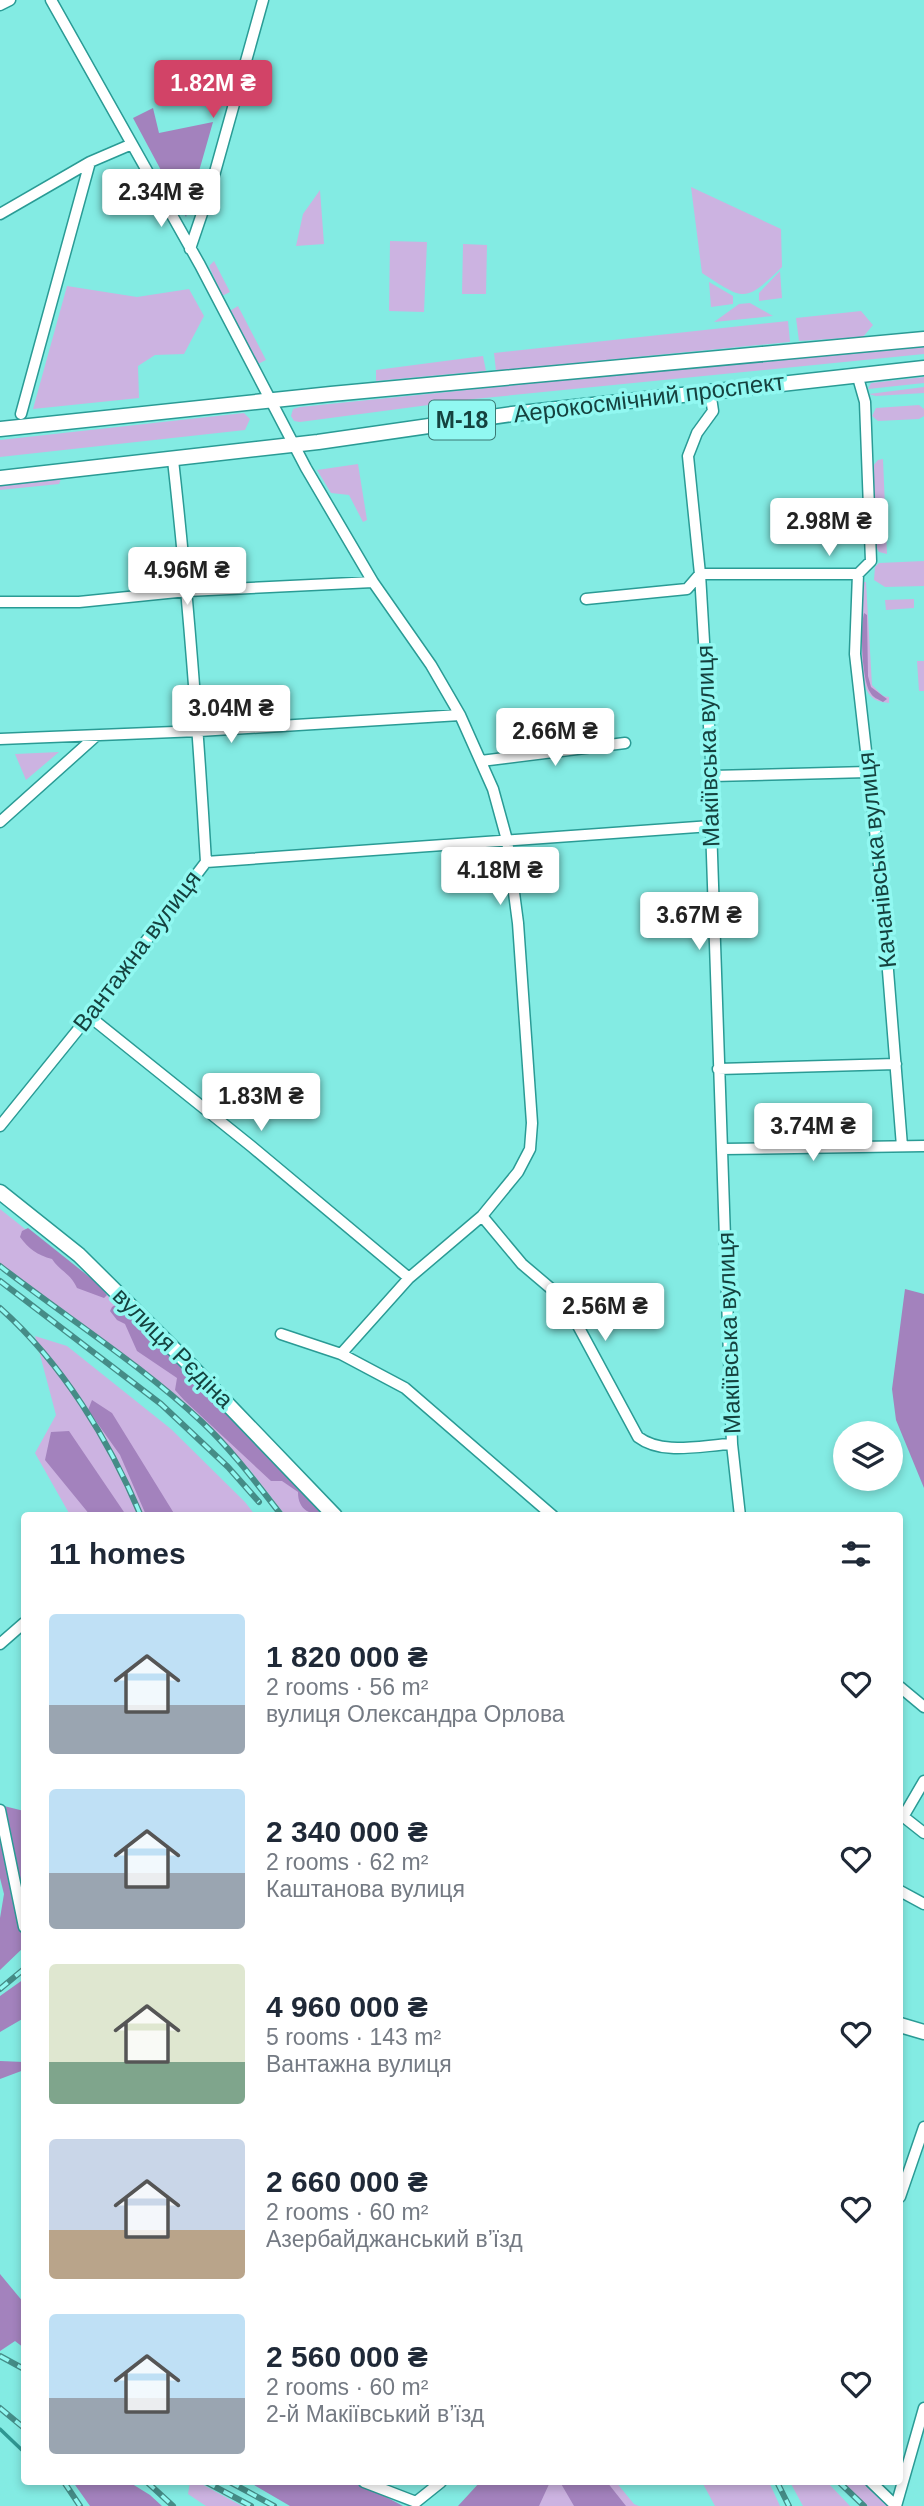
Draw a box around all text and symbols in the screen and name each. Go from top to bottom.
pin: 1.82M ₴ [148,60,278,120]
text: 1.82M ₴ [170,70,256,96]
pin: 2.34M ₴ [96,170,226,229]
text: 2.34M ₴ [118,179,204,205]
street label: Аерокосмічний проспект [512,367,786,428]
road number: М-18 [429,400,495,440]
pin: 2.98M ₴ [764,498,894,558]
text: 2.98M ₴ [786,508,872,534]
pin: 4.96M ₴ [122,548,252,607]
text: 4.96M ₴ [144,557,230,583]
street label: Макіївська вулиця [690,645,725,847]
pin: 3.04M ₴ [166,686,296,745]
text: 3.04M ₴ [188,695,274,721]
pin: 2.66M ₴ [490,708,620,768]
text: 2.66M ₴ [512,718,598,744]
street label: Качанівська вулиця [852,751,901,969]
pin: 4.18M ₴ [435,848,565,907]
text: 4.18M ₴ [457,857,543,883]
street label: Вантажна вулиця [67,865,206,1036]
pin: 3.67M ₴ [634,892,764,952]
text: 3.67M ₴ [656,902,742,928]
pin: 1.83M ₴ [196,1074,326,1133]
text: 1.83M ₴ [218,1083,304,1109]
pin: 3.74M ₴ [748,1104,878,1163]
text: 3.74M ₴ [770,1113,856,1139]
street label: Макіївська вулиця [711,1232,746,1434]
street label: вулиця Рєдіна [108,1282,239,1414]
pin: 2.56M ₴ [540,1284,670,1343]
text: 2.56M ₴ [562,1293,648,1319]
map controls [833,1421,903,1491]
button: layers [833,1421,903,1491]
icon: filters [837,1535,875,1573]
text: 11 homes [49,1537,186,1570]
text: 1 820 000 ₴ [266,1640,428,1673]
icon: home [105,1642,189,1726]
icon: heart [837,1665,875,1703]
text: 2 rooms · 56 m² [266,1674,428,1700]
text: вулиця Олександра Орлова [266,1701,565,1727]
text: 2 340 000 ₴ [266,1815,428,1848]
icon: home [105,1817,189,1901]
icon: heart [837,1840,875,1878]
text: 2 rooms · 62 m² [266,1849,428,1875]
text: Каштанова вулиця [266,1876,465,1902]
text: 4 960 000 ₴ [266,1990,428,2023]
icon: home [105,1992,189,2076]
icon: heart [837,2015,875,2053]
text: 5 rooms · 143 m² [266,2024,441,2050]
text: Вантажна вулиця [266,2051,452,2077]
text: 2 660 000 ₴ [266,2165,428,2198]
icon: home [105,2167,189,2251]
icon: heart [837,2190,875,2228]
text: 2 rooms · 60 m² [266,2199,428,2225]
text: Азербайджанський в’їзд [266,2226,523,2252]
text: 2 560 000 ₴ [266,2340,428,2373]
icon: home [105,2342,189,2426]
icon: heart [837,2365,875,2403]
text: 2 rooms · 60 m² [266,2374,428,2400]
text: 2-й Макіївський в’їзд [266,2401,484,2427]

